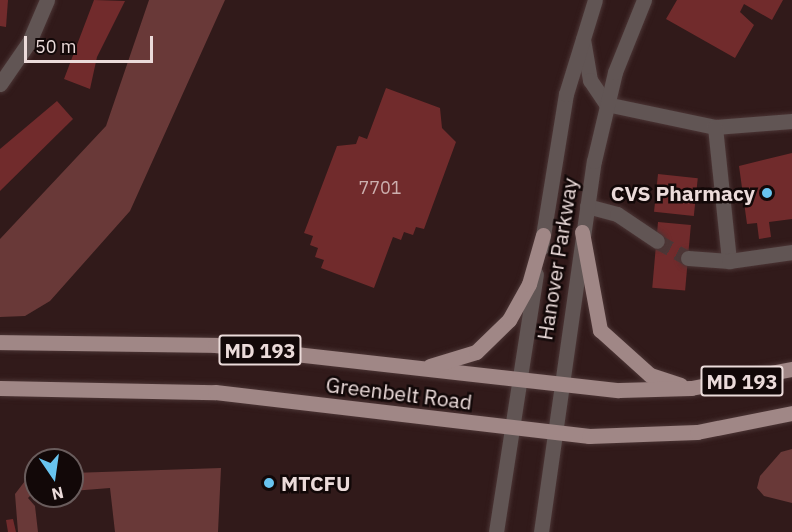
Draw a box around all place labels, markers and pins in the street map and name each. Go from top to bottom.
place label: CVS Pharmacy [611,180,755,206]
marker: CVS Pharmacy [760,186,774,200]
place label: MTCFU [281,470,350,496]
marker: MTCFU [262,476,276,490]

